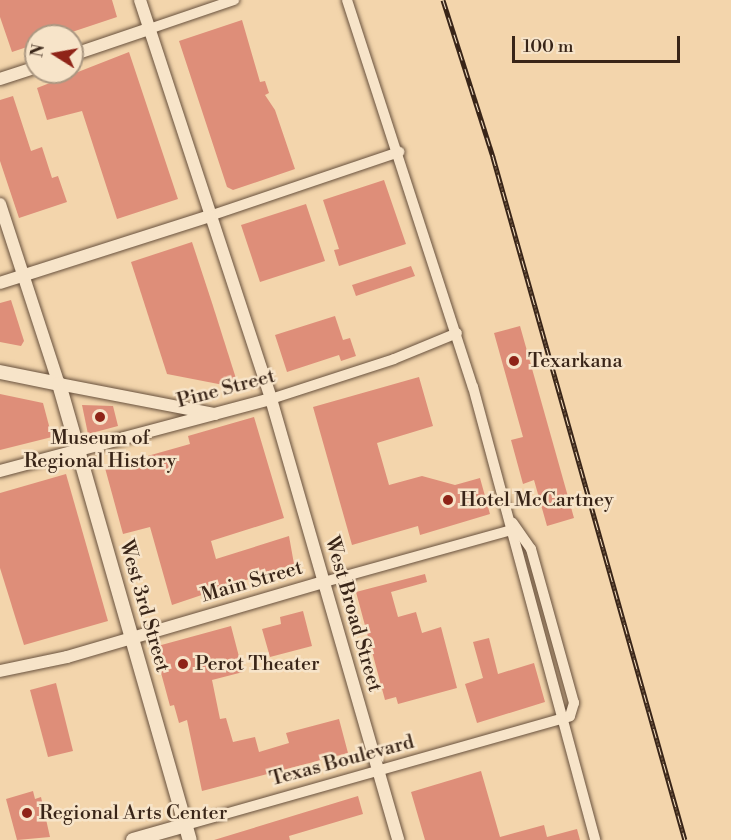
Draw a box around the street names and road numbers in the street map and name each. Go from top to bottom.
street label: Pine Street [174,364,278,414]
street label: West Broad Street [319,533,387,695]
street label: West 3rd Street [114,537,174,675]
street label: Main Street [198,556,306,608]
street label: Texas Boulevard [267,730,417,792]

